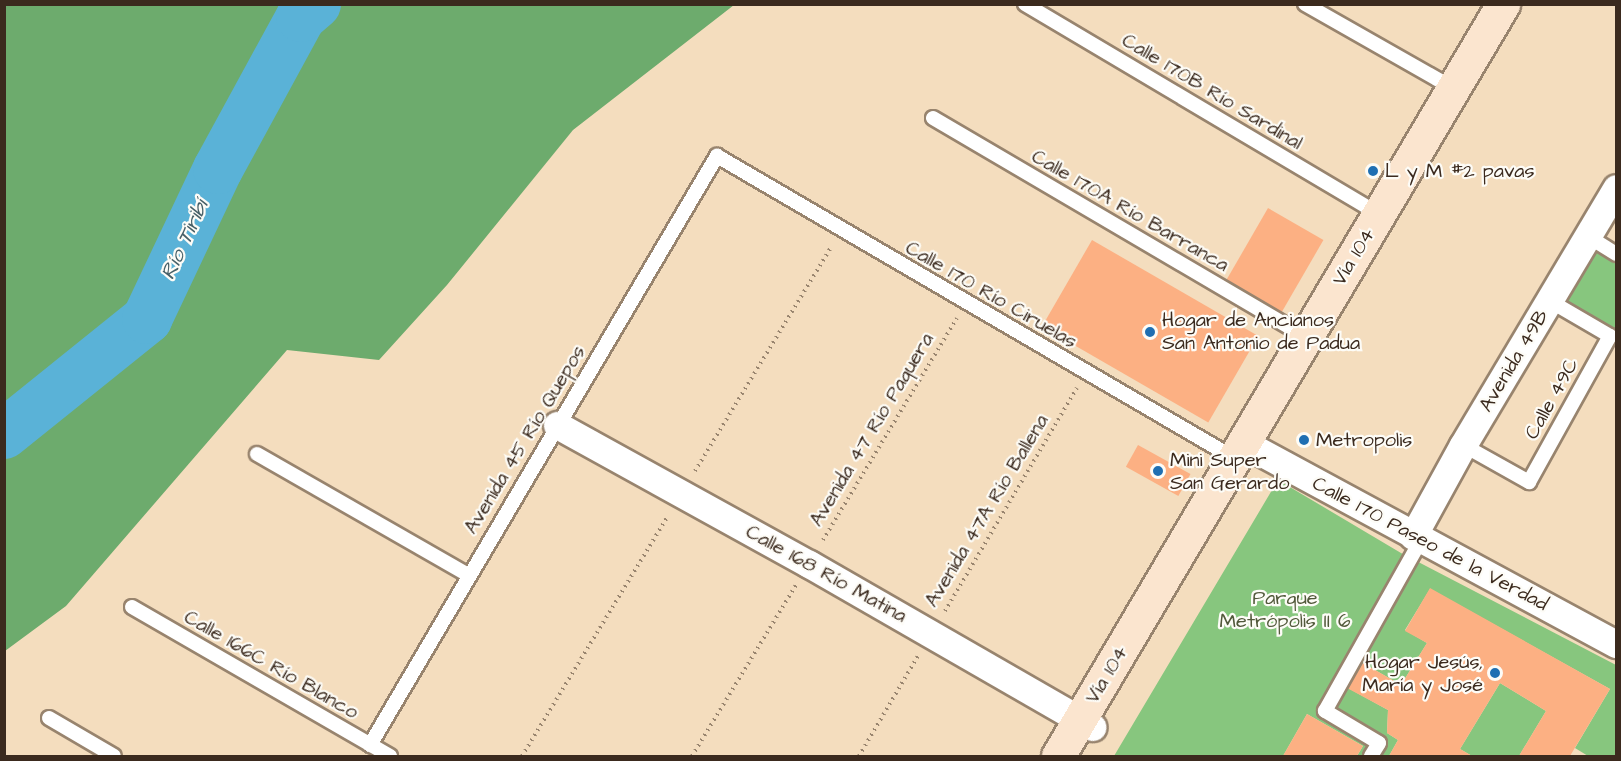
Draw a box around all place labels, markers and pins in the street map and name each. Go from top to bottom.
place label: L y M #2 pavas [1385,159,1534,183]
marker: L y M #2 pavas [1366,164,1380,178]
place label: Hogar de Ancianos San Antonio de Padua [1162,308,1360,355]
marker: Hogar de Ancianos San Antonio de Padua [1143,325,1157,339]
place label: Metropolis [1316,428,1412,452]
marker: Metropolis [1297,433,1311,447]
place label: Mini Super San Gerardo [1170,448,1289,495]
marker: Mini Super San Gerardo [1151,464,1165,478]
place label: Hogar Jesús, María y José [1362,650,1483,697]
marker: Hogar Jesús, María y José [1488,666,1502,680]

